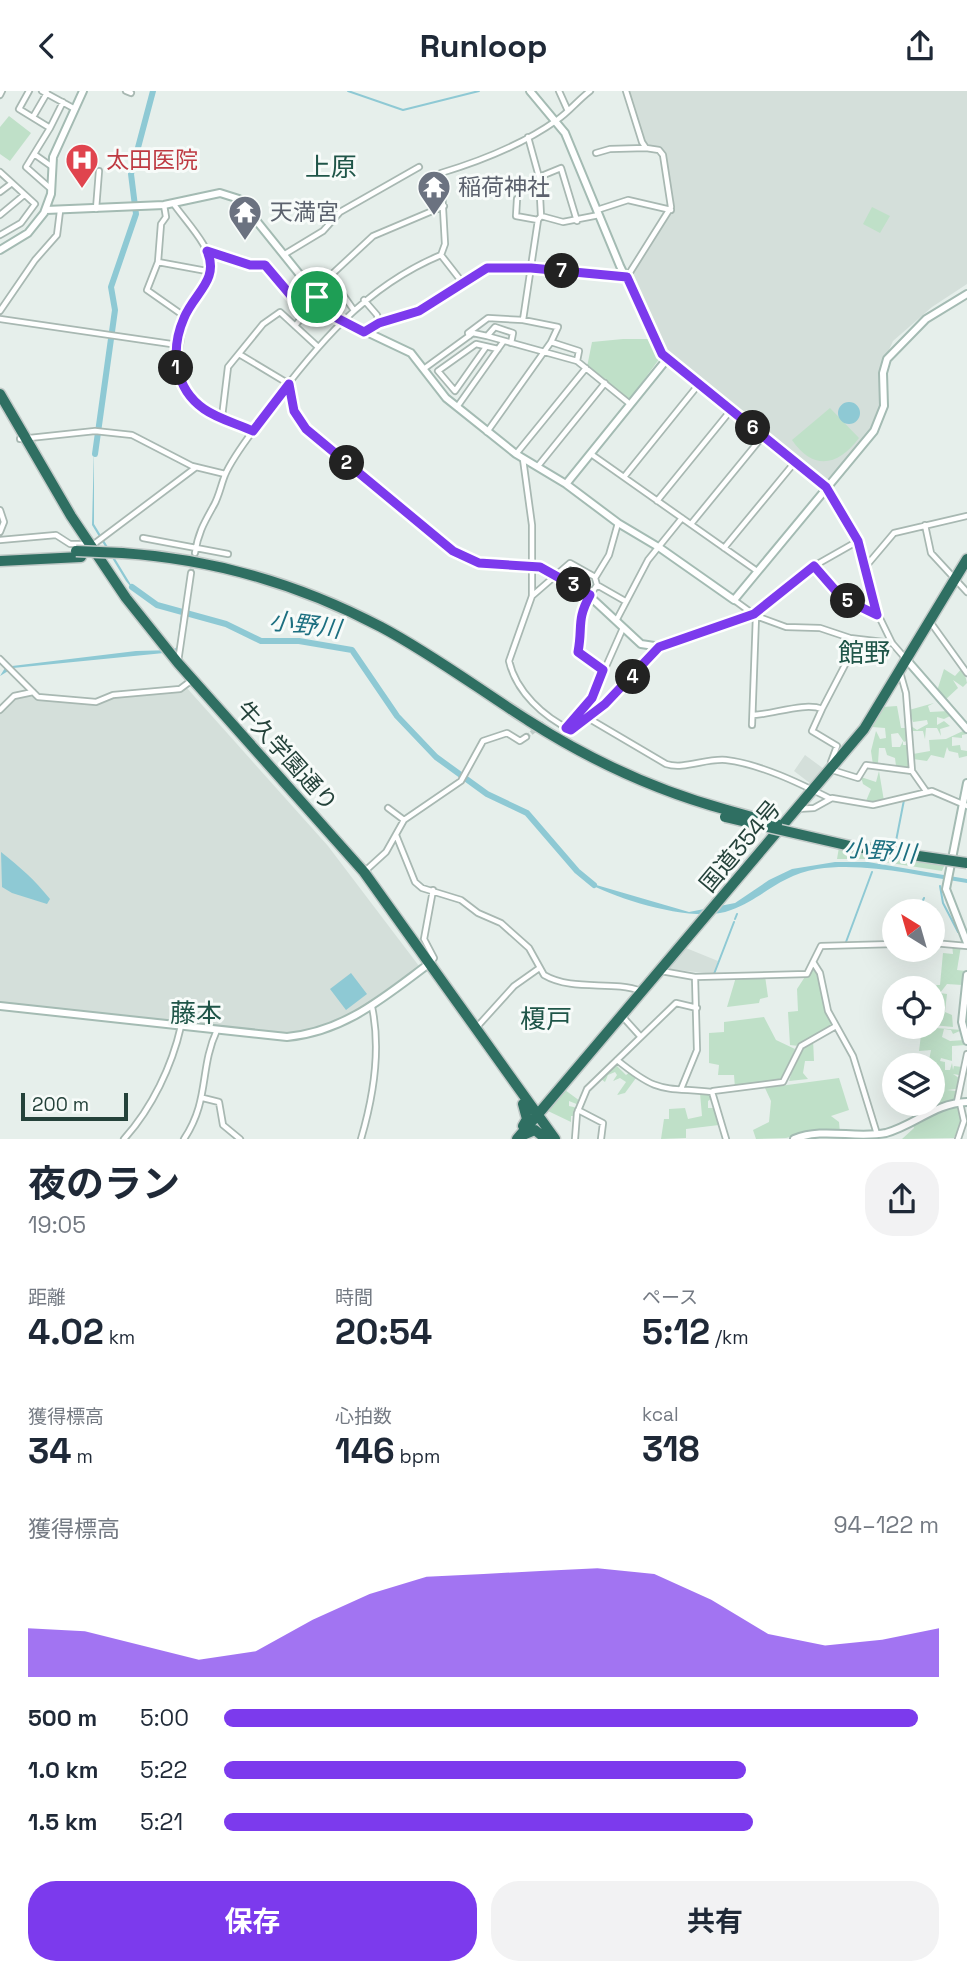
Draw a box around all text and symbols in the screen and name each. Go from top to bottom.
text: Runloop [420,26,547,66]
icon: back [28,27,66,65]
icon: share [901,27,939,65]
hospital icon: 太田医院 [63,141,101,190]
place label: 太田医院 [106,145,198,175]
district label: 上原 [305,150,357,184]
temple icon: 稲荷神社 [415,168,453,217]
place label: 稲荷神社 [458,172,550,202]
temple icon: 天満宮 [226,193,264,242]
place label: 天満宮 [270,197,339,227]
pin: 7 [544,253,580,289]
text: 7 [556,258,567,283]
pin [287,267,347,327]
icon: arrive [298,278,336,316]
pin: 1 [158,351,194,385]
text: 1 [171,355,180,380]
pin: 6 [736,411,770,445]
text: 6 [747,415,758,440]
pin: 2 [330,445,364,481]
text: 2 [341,450,352,475]
pin: 3 [556,567,592,603]
text: 3 [568,572,579,597]
pin: 5 [830,583,866,619]
text: 5 [842,588,853,613]
water label: 小野川 [267,605,346,645]
district label: 館野 [838,636,890,670]
pin: 4 [616,659,650,695]
text: 4 [626,664,639,689]
street label: 牛久学園通り [230,695,344,817]
street label: 国道354号 [693,794,787,898]
water label: 小野川 [843,832,920,869]
north arrow [882,899,945,963]
map controls [882,899,945,1116]
button: locate [882,976,945,1039]
district label: 藤本 [170,996,222,1030]
district label: 榎戸 [520,1002,572,1036]
button: layers [882,1053,945,1116]
scale bar [21,1090,128,1121]
text: 200 m [32,1092,89,1117]
text: 夜のラン [28,1160,180,1208]
button: share [865,1162,939,1236]
text: 19:05 [28,1210,86,1240]
text: 距離 [28,1285,66,1310]
text: 時間 [335,1285,373,1310]
text: ペース [642,1285,698,1310]
text: 4.02 [28,1310,104,1354]
text: 20:54 [335,1310,432,1354]
text: 5:12 [642,1310,710,1354]
text: km [104,1325,135,1350]
text: /km [710,1325,749,1350]
text: kcal [642,1402,679,1427]
text: 獲得標高 [28,1404,104,1429]
text: 心拍数 [335,1404,392,1429]
text: 318 [642,1427,699,1471]
text: 34 [28,1429,72,1473]
text: 146 [335,1429,395,1473]
text: m [72,1444,93,1469]
text: bpm [395,1444,440,1469]
text: 94–122 m [834,1510,939,1540]
text: 獲得標高 [28,1514,120,1544]
text: 500 m [28,1703,97,1733]
text: 5:00 [140,1703,189,1733]
text: 1.0 km [28,1755,98,1785]
text: 5:22 [140,1755,187,1785]
text: 1.5 km [28,1807,98,1837]
text: 5:21 [140,1807,183,1837]
button: 保存 [28,1881,477,1961]
button: 共有 [491,1881,939,1961]

